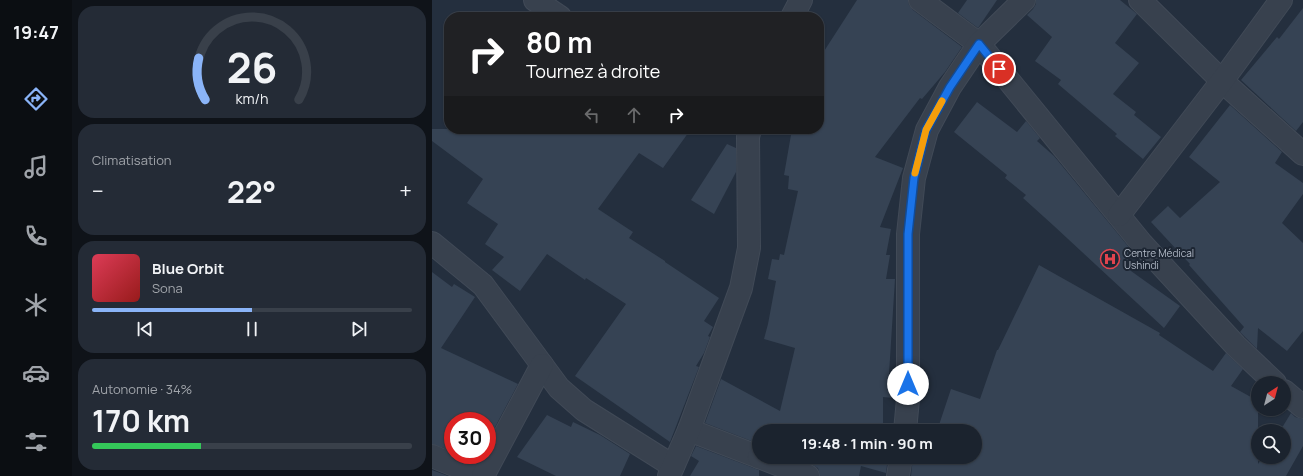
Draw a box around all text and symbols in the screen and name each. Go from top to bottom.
text: 19:47 [13,20,59,44]
text: 80 m [526,23,592,61]
icon: right [460,28,512,80]
text: 26 [227,39,277,95]
pin [982,52,1016,86]
icon: arrive [988,58,1010,80]
text: Tournez à droite [526,59,660,83]
icon: directions [22,85,50,113]
text: km/h [235,88,269,107]
icon: left [581,104,603,126]
icon: ahead [623,104,645,126]
icon: right [665,104,687,126]
text: Climatisation [92,151,172,169]
icon: music [22,153,50,181]
text: 22° [227,171,276,212]
text: − [92,176,104,206]
text: + [399,176,412,206]
icon: phone [22,222,50,250]
place label: Centre Médical Ushindi [1124,246,1194,272]
hospital icon: Centre Médical Ushindi [1099,248,1121,270]
text: Blue Orbit [152,258,224,279]
text: Sona [152,279,183,297]
icon: climate [22,291,50,319]
icon: previous [134,318,156,340]
icon: pause [241,318,263,340]
icon: next [348,318,370,340]
icon: car [22,359,50,387]
position arrow [887,363,929,405]
north arrow [1251,376,1291,416]
map controls [1251,376,1291,464]
text: Autonomie · 34% [92,380,192,398]
text: 170 km [92,400,190,441]
speed limit sign: 30 [444,412,496,464]
button: search [1251,424,1291,464]
icon: filters [22,428,50,456]
text: 19:48 · 1 min · 90 m [801,433,933,454]

